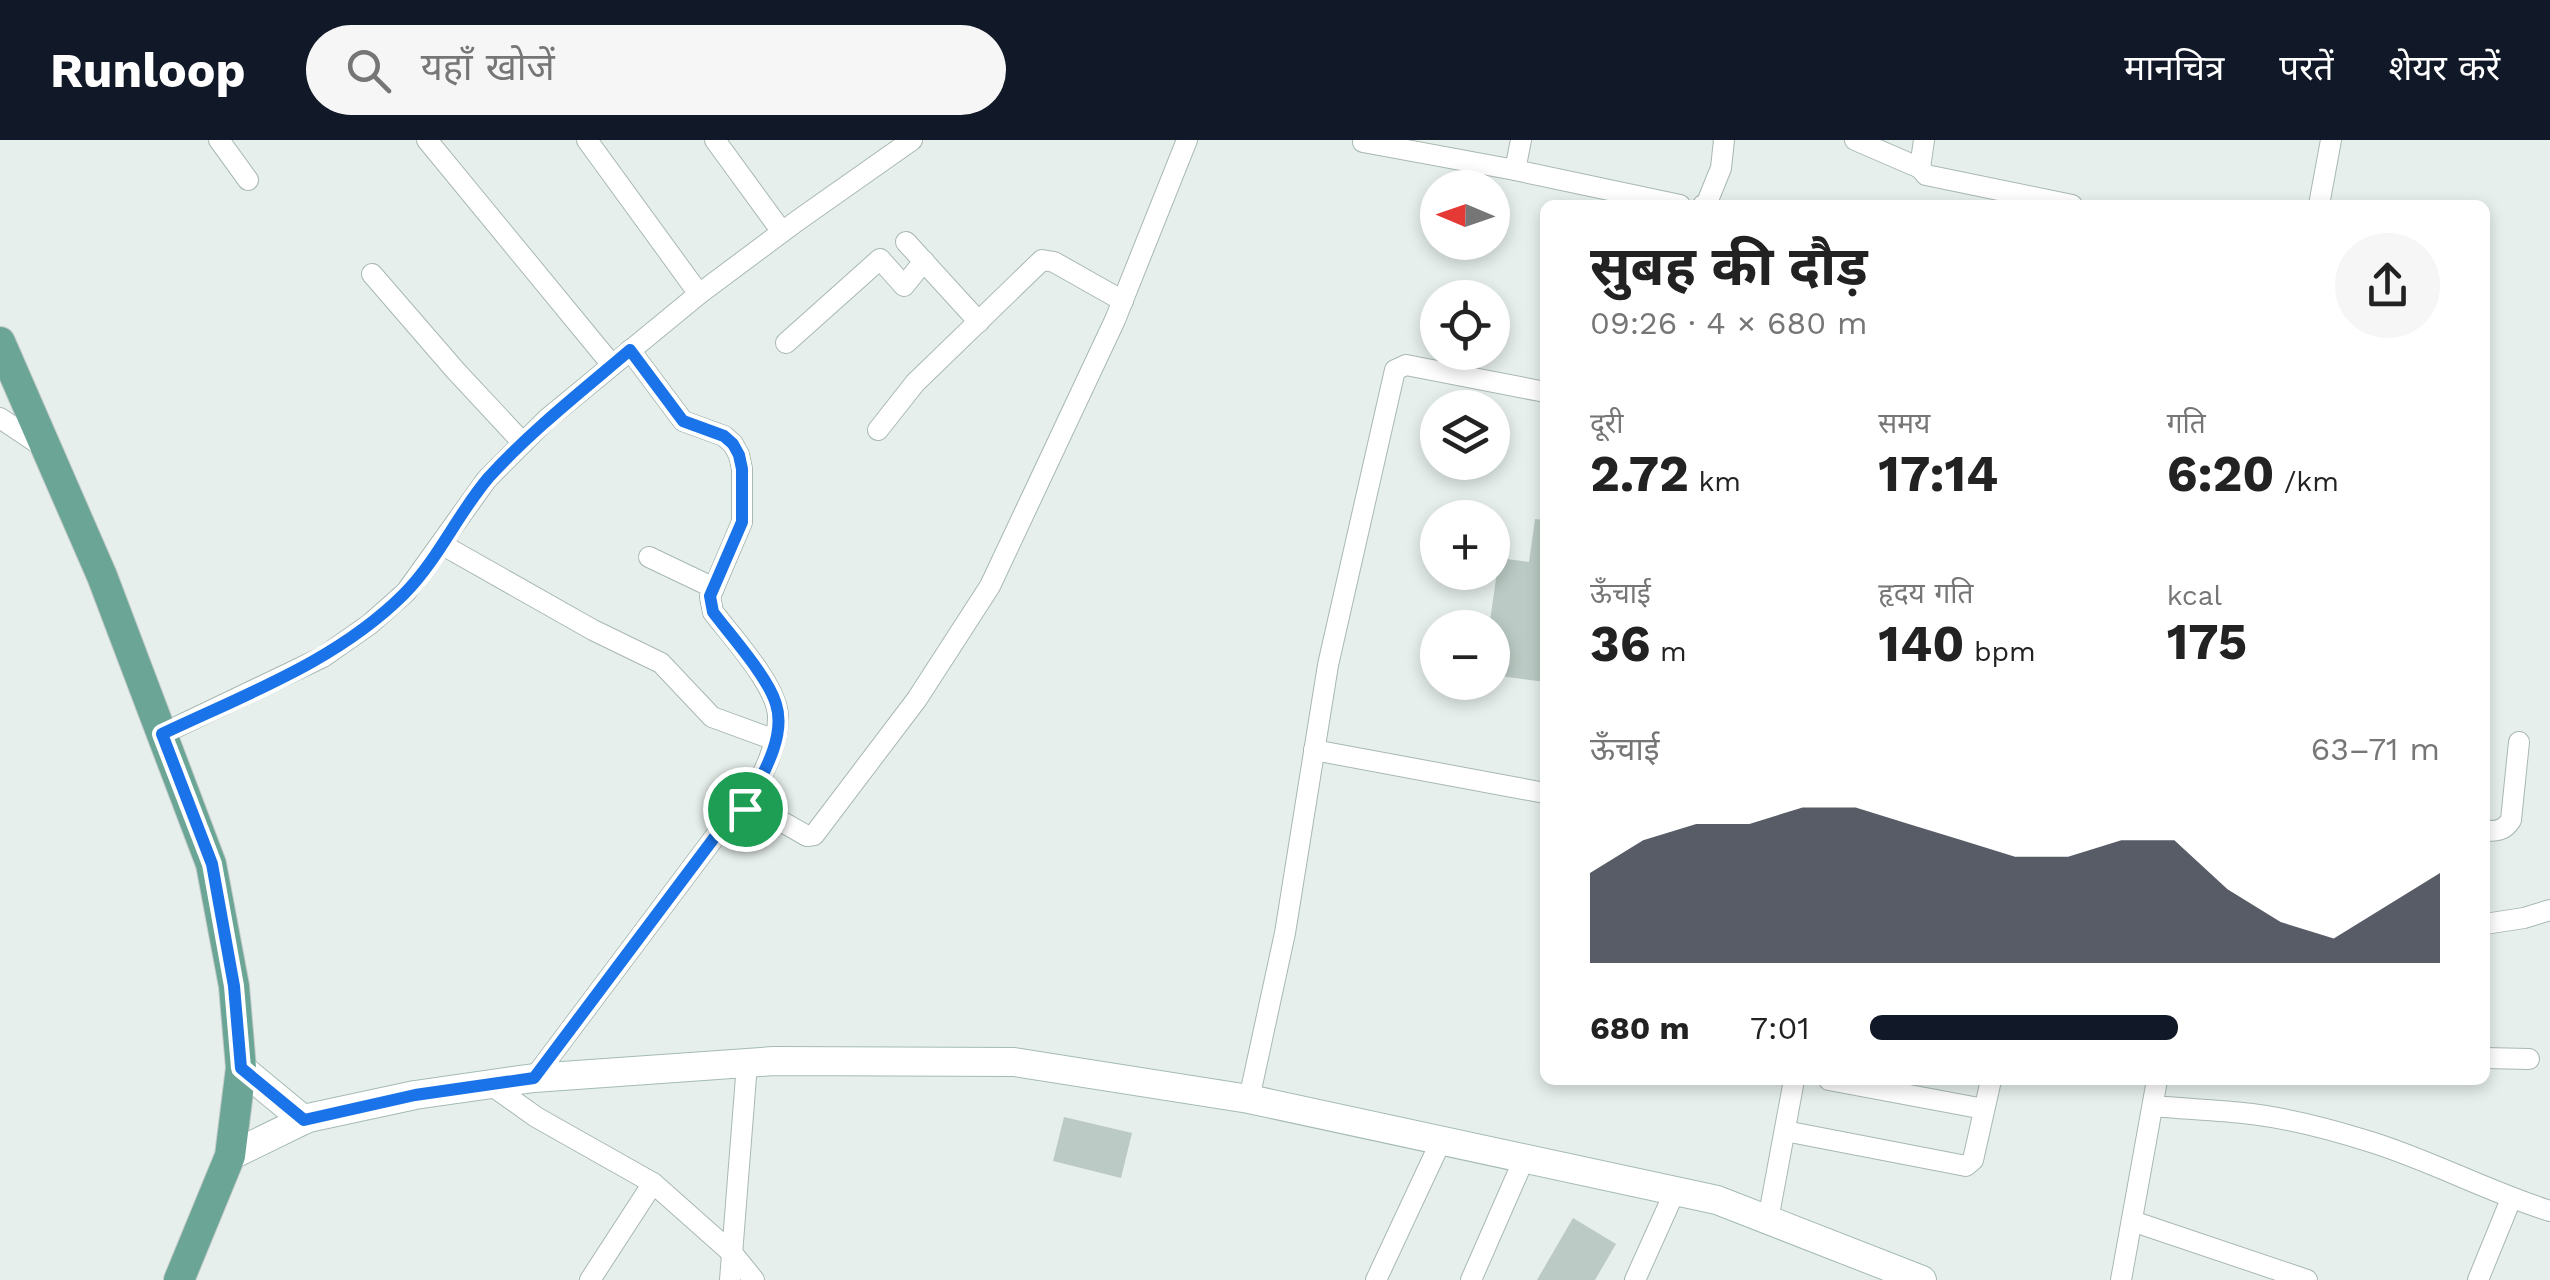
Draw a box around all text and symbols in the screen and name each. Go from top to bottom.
search box [306,25,1006,115]
text: Runloop [50,42,246,99]
icon: search [341,43,396,98]
text: यहाँ खोजें [421,45,555,89]
text: मानचित्र [2124,47,2224,89]
text: परतें [2279,47,2333,89]
text: शेयर करें [2388,47,2500,89]
north arrow [1420,170,1510,260]
map controls [1420,170,1510,700]
button: share [2335,233,2440,338]
text: सुबह की दौड़ [1590,234,1867,298]
button: locate [1420,280,1510,370]
text: 09:26 · 4 × 680 m [1590,304,1867,342]
button: layers [1420,390,1510,480]
text: दूरी [1590,407,1624,440]
text: समय [1878,407,1930,440]
text: गति [2167,407,2206,440]
text: 2.72 [1590,444,1689,503]
text: 17:14 [1878,444,1998,503]
text: 6:20 [2167,444,2275,503]
text: km [1689,465,1741,498]
text: /km [2275,465,2339,498]
button: + [1420,500,1510,590]
text: ऊँचाई [1590,577,1651,610]
text: हृदय गति [1878,577,1973,610]
text: kcal [2167,579,2222,612]
button: − [1420,610,1510,700]
text: 175 [2167,612,2247,671]
text: 36 [1590,614,1650,673]
text: 140 [1878,614,1964,673]
text: m [1650,635,1687,668]
text: bpm [1964,635,2036,668]
text: ऊँचाई [1590,730,1659,768]
text: 63–71 m [2311,730,2440,768]
pin [703,767,788,852]
icon: arrive [718,782,773,837]
text: 680 m [1590,1009,1690,1047]
text: 7:01 [1750,1009,1810,1047]

